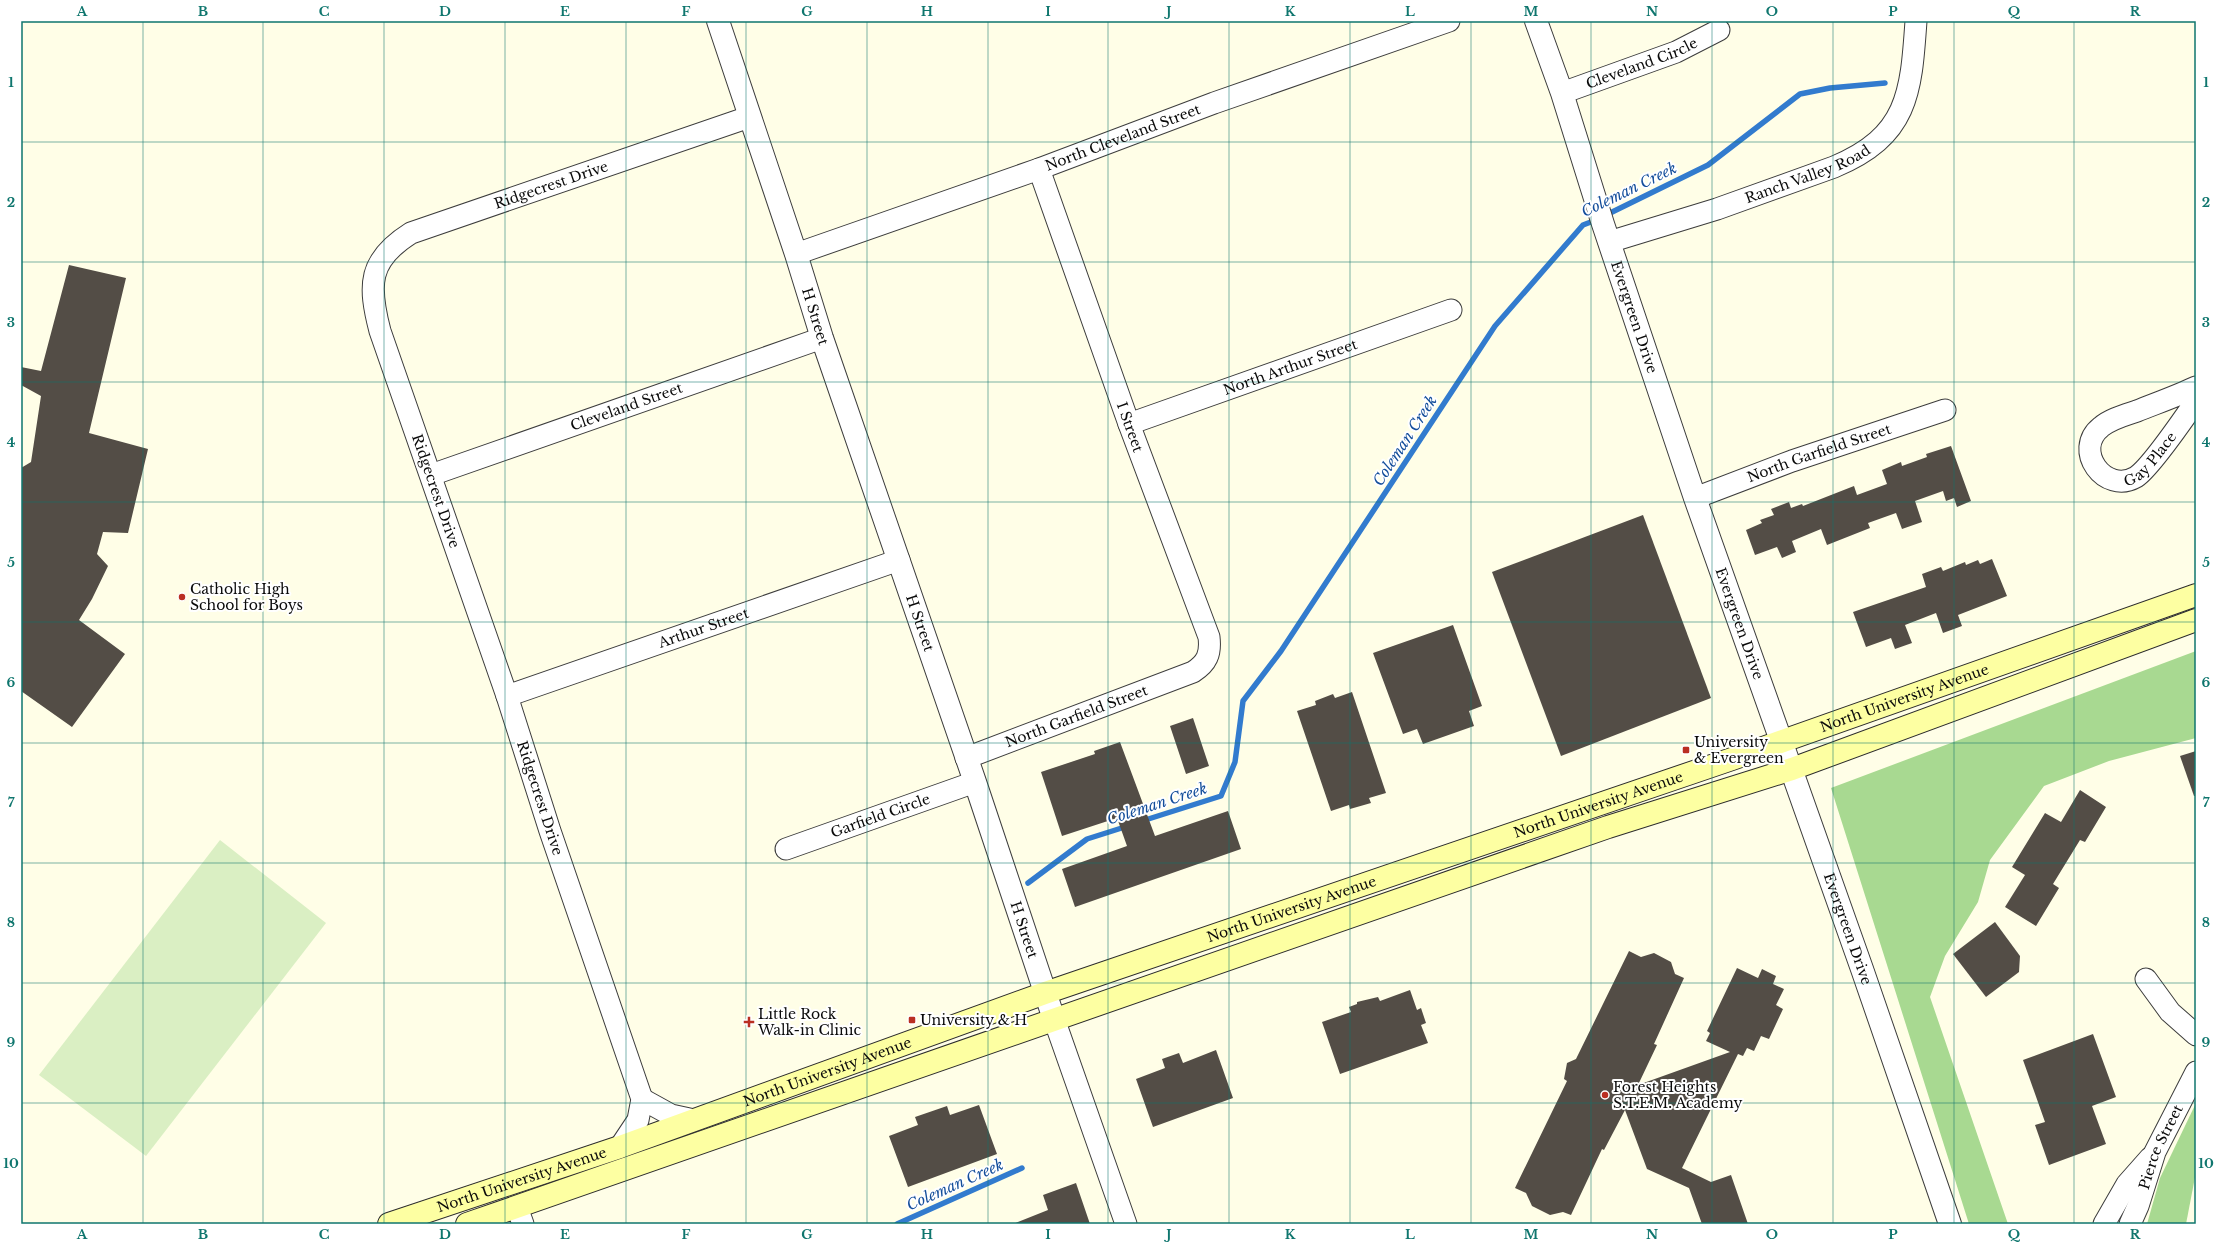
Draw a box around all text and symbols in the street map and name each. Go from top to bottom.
text: A [76,3,88,20]
text: B [198,3,208,20]
text: C [319,3,330,20]
text: D [439,3,451,20]
text: E [560,3,570,20]
text: F [682,3,691,20]
text: G [801,3,813,20]
text: H [921,3,933,20]
text: I [1045,3,1051,20]
text: J [1163,3,1172,20]
text: K [1285,3,1296,20]
text: L [1405,3,1415,20]
text: M [1524,3,1539,20]
text: N [1646,3,1658,20]
text: O [1766,3,1778,20]
text: P [1888,3,1898,20]
text: Q [2008,3,2021,20]
text: R [2130,3,2142,20]
street label: Cleveland Circle [1583,34,1700,93]
text: 1 [8,74,14,91]
text: 1 [2203,74,2209,91]
street label: North Cleveland Street [1043,100,1204,175]
street label: Ranch Valley Road [1743,140,1874,207]
street label: Ridgecrest Drive [492,157,610,213]
water label: Coleman Creek [1578,158,1680,221]
text: 2 [7,194,15,211]
text: 2 [2202,194,2210,211]
street label: Evergreen Drive [1607,258,1661,376]
street label: H Street [798,285,833,348]
text: 3 [7,314,15,331]
text: 3 [2202,314,2210,331]
street label: North Arthur Street [1221,335,1360,399]
street label: Cleveland Street [568,378,685,434]
water label: Coleman Creek [1368,392,1441,489]
street label: I Street [1113,400,1148,455]
street label: North Garfield Street [1745,419,1894,486]
street label: Gay Place [2121,428,2180,490]
street label: Ridgecrest Drive [408,432,464,550]
text: 4 [7,434,16,451]
text: 4 [2202,434,2211,451]
text: 5 [7,554,15,571]
text: 5 [2202,554,2210,571]
street label: Evergreen Drive [1711,565,1768,682]
place label: Catholic High School for Boys [190,580,303,614]
marker: Catholic High School for Boys [177,592,187,602]
street label: H Street [902,592,939,654]
street label: Arthur Street [655,604,752,652]
street label: North University Avenue [1817,660,1991,736]
text: 6 [7,674,16,691]
text: 6 [2202,674,2211,691]
street label: North Garfield Street [1003,681,1151,751]
place label: University & Evergreen [1694,733,1784,767]
street label: Ridgecrest Drive [513,738,567,858]
marker: University & Evergreen [1681,745,1691,755]
street label: North University Avenue [1511,767,1685,842]
water label: Coleman Creek [1104,778,1209,829]
street label: Garfield Circle [828,790,933,842]
text: 7 [8,794,15,811]
text: 7 [2203,794,2210,811]
street label: Evergreen Drive [1820,870,1876,987]
street label: North University Avenue [1205,872,1379,946]
street label: H Street [1006,899,1042,961]
text: 8 [7,914,15,931]
text: 8 [2202,914,2210,931]
place label: Little Rock Walk-in Clinic [757,1005,861,1039]
place label: University & H [920,1011,1027,1029]
marker: University & H [907,1015,917,1025]
marker: Little Rock Walk-in Clinic [743,1016,755,1028]
street label: North University Avenue [741,1033,914,1111]
text: 9 [7,1034,16,1051]
text: 9 [2202,1034,2211,1051]
place label: Forest Heights S.T.E.M. Academy [1613,1078,1742,1112]
marker: Forest Heights S.T.E.M. Academy [1600,1090,1610,1100]
street label: Pierce Street [2135,1101,2187,1192]
street label: North University Avenue [435,1143,609,1216]
text: 10 [3,1155,19,1172]
water label: Coleman Creek [903,1155,1006,1214]
text: 10 [2198,1155,2214,1172]
text: A [76,1226,88,1243]
text: B [198,1226,208,1243]
text: C [319,1226,330,1243]
text: D [439,1226,451,1243]
text: E [560,1226,570,1243]
text: F [682,1226,691,1243]
text: G [801,1226,813,1243]
text: H [921,1226,933,1243]
text: I [1045,1226,1051,1243]
text: J [1163,1226,1172,1243]
text: K [1285,1226,1296,1243]
text: L [1405,1226,1415,1243]
text: M [1524,1226,1539,1243]
text: N [1646,1226,1658,1243]
text: O [1766,1226,1778,1243]
text: P [1888,1226,1898,1243]
text: Q [2008,1226,2021,1243]
text: R [2130,1226,2142,1243]

